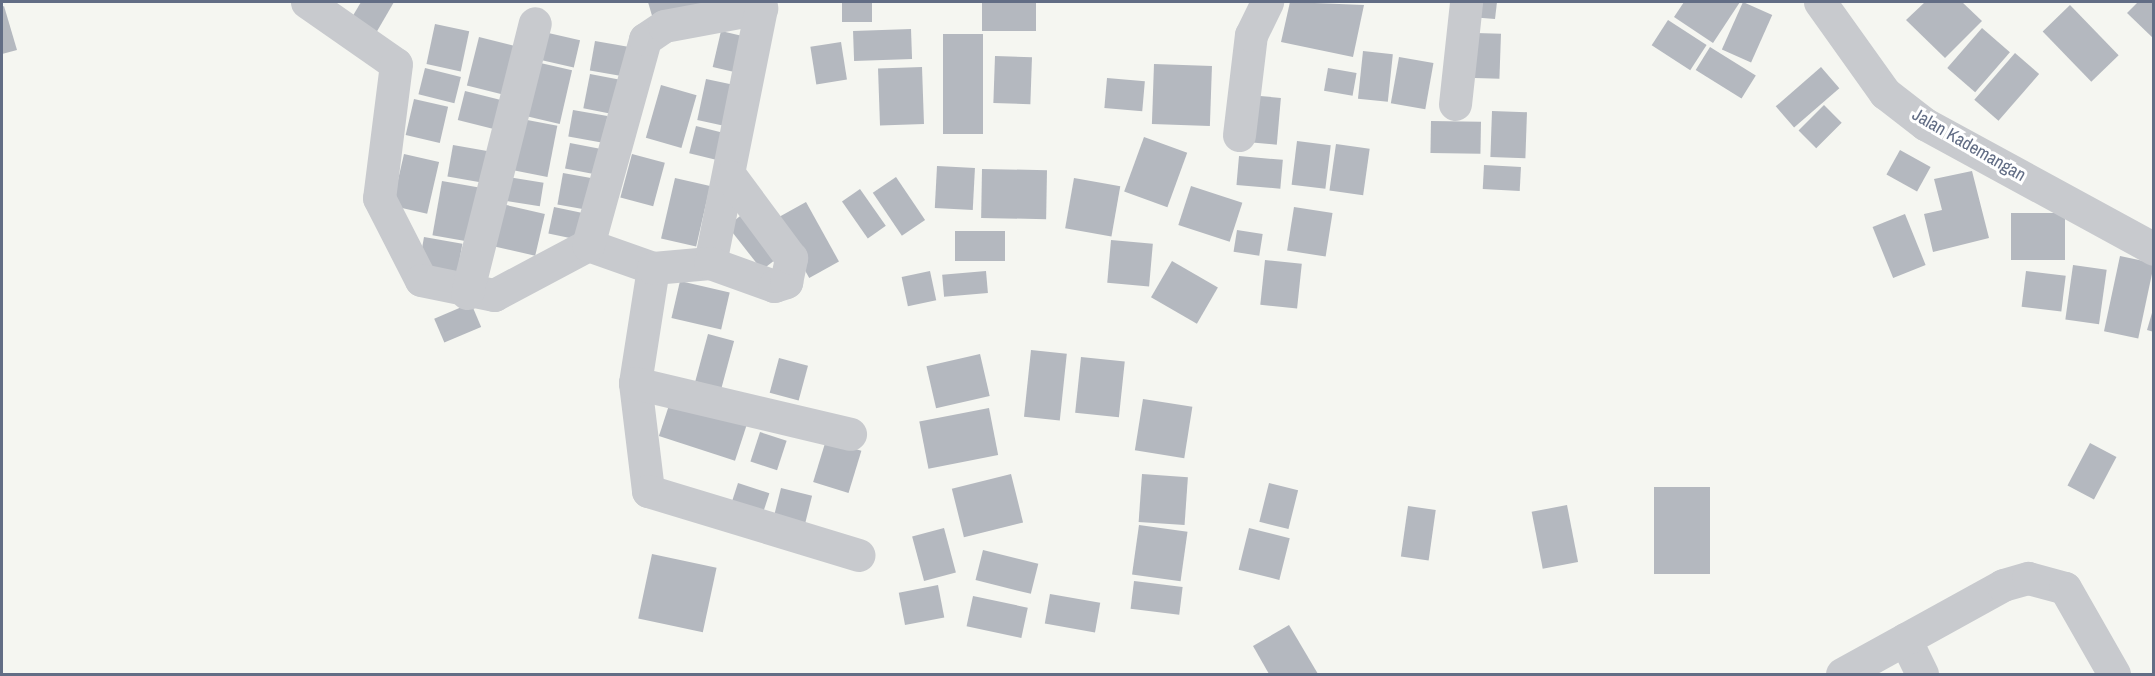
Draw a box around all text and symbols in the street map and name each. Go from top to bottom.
street label: Jalan Kademangan [1909,104,2029,186]

